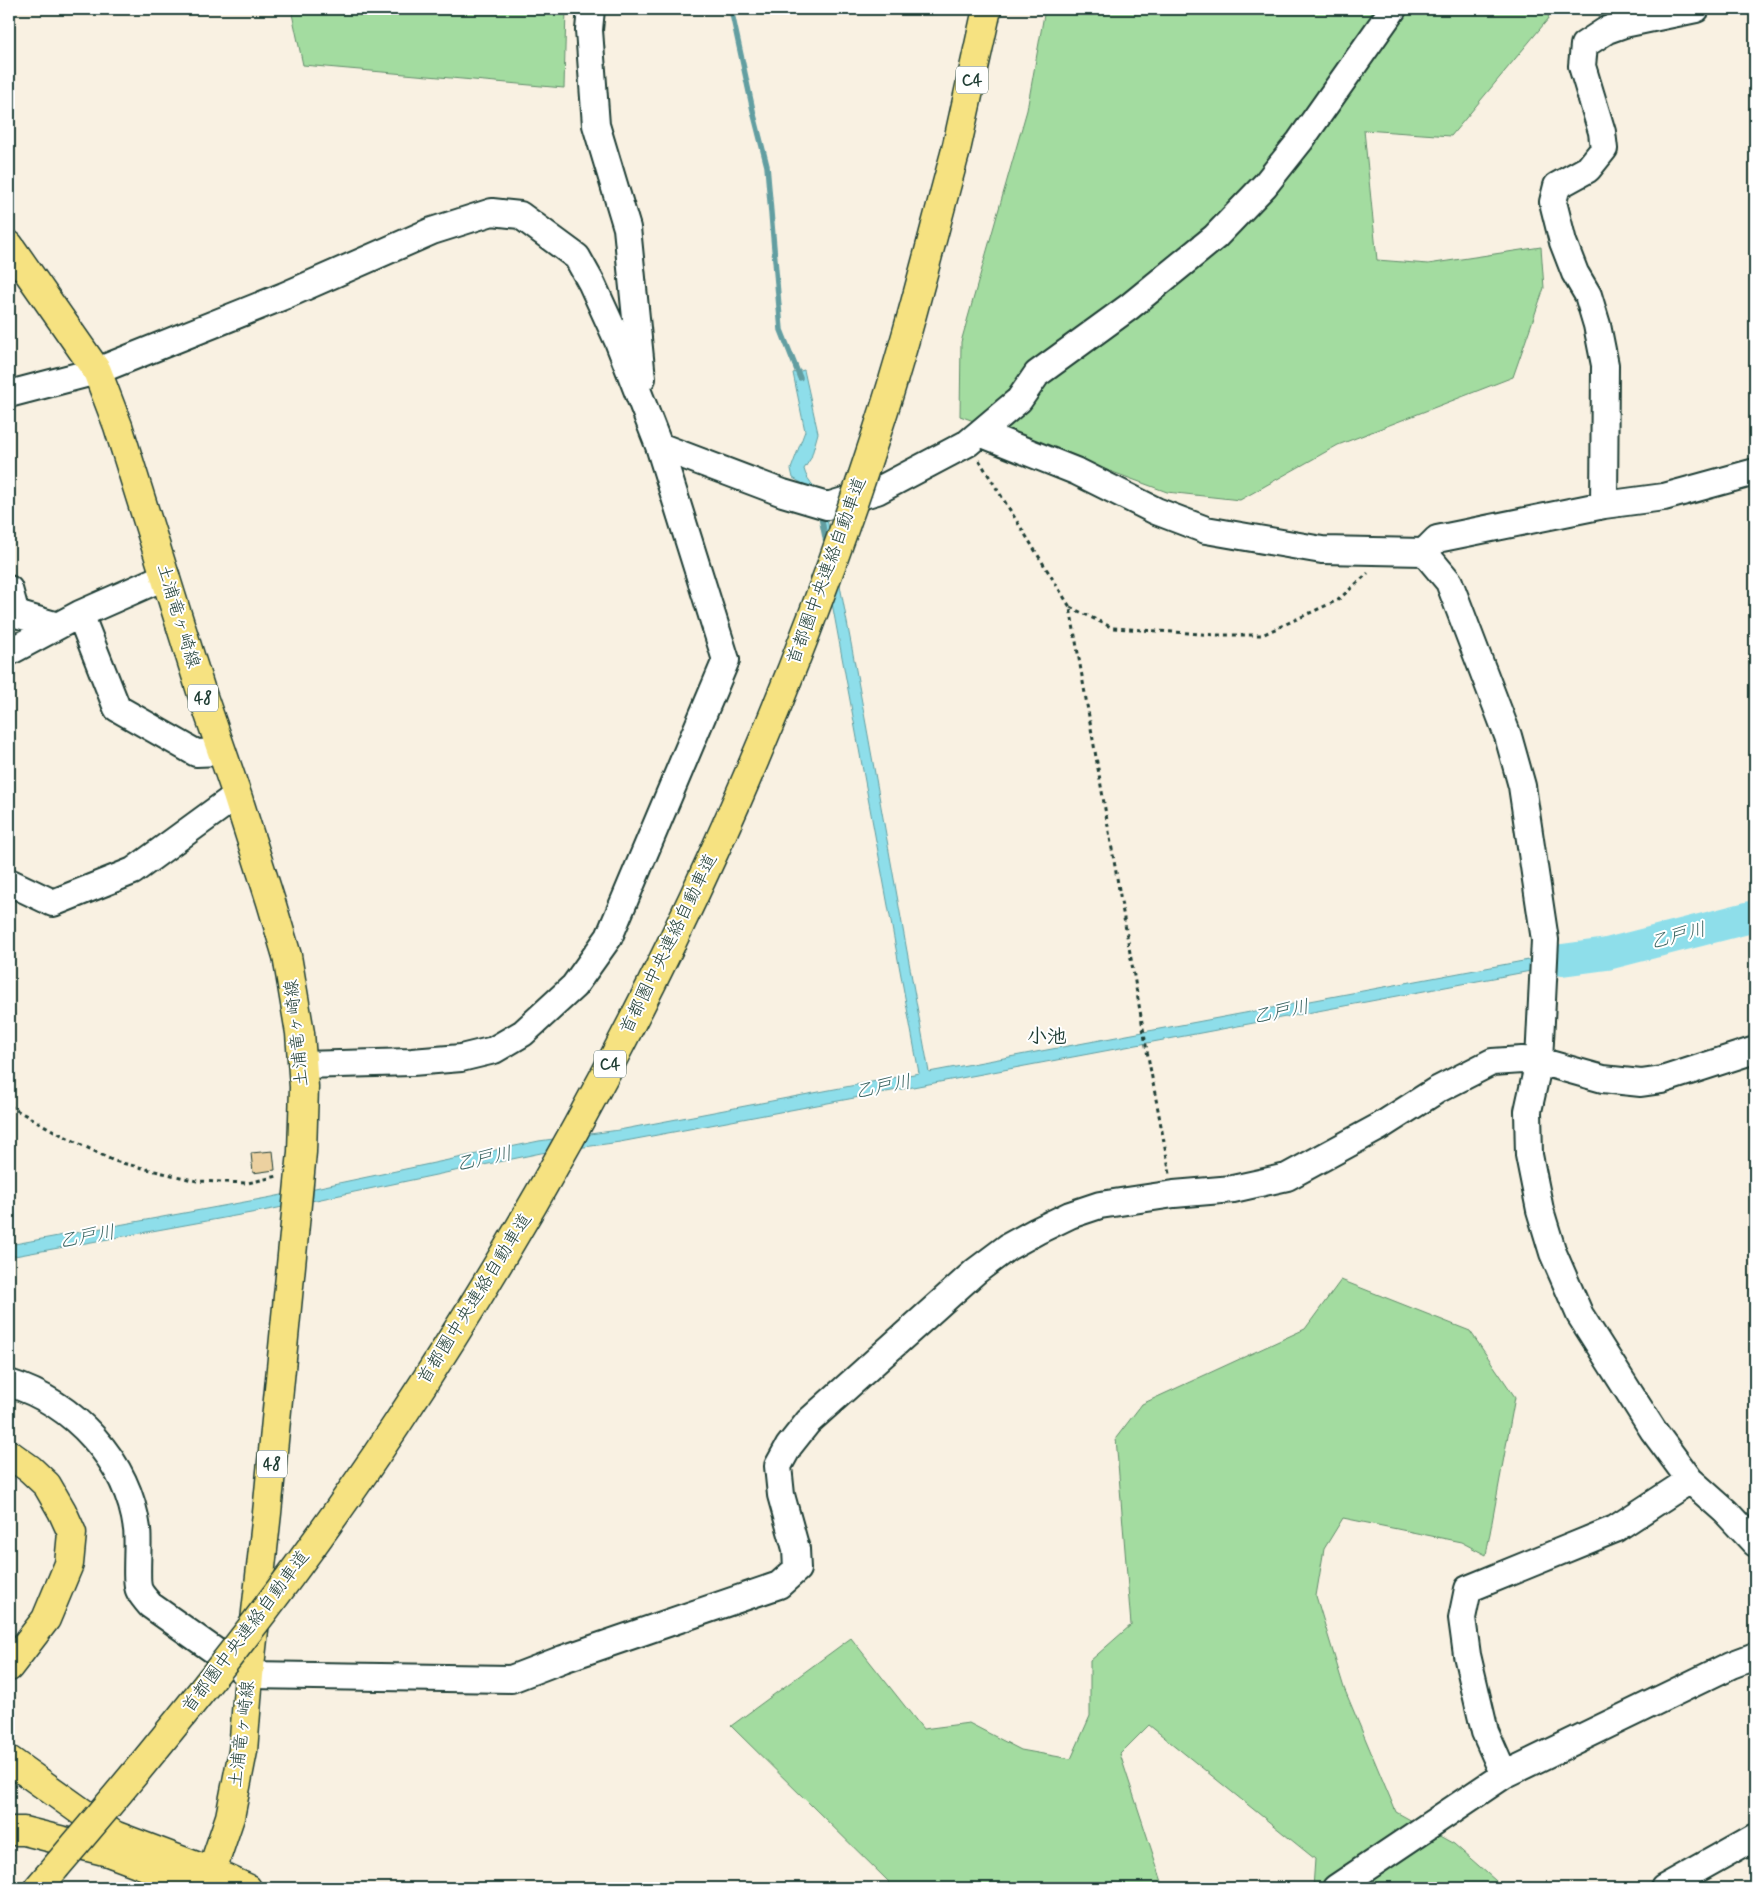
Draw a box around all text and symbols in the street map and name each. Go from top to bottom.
road number: C4 [956,66,988,94]
street label: 首都圏中央連絡自動車道 [782,474,872,668]
street label: 土浦竜ヶ崎線 [151,561,205,671]
road number: 48 [188,684,218,711]
street label: 首都圏中央連絡自動車道 [615,850,723,1038]
water label: 乙戸川 [1647,917,1709,955]
street label: 土浦竜ヶ崎線 [279,978,315,1088]
water label: 乙戸川 [1251,994,1311,1030]
district label: 小池 [1027,1024,1067,1051]
road number: C4 [594,1050,626,1078]
water label: 乙戸川 [853,1069,913,1105]
water label: 乙戸川 [454,1141,514,1177]
street label: 首都圏中央連絡自動車道 [412,1209,538,1389]
water label: 乙戸川 [57,1220,117,1254]
road number: 48 [257,1450,287,1478]
street label: 首都圏中央連絡自動車道 [177,1546,315,1718]
street label: 土浦竜ヶ崎線 [224,1679,260,1789]

